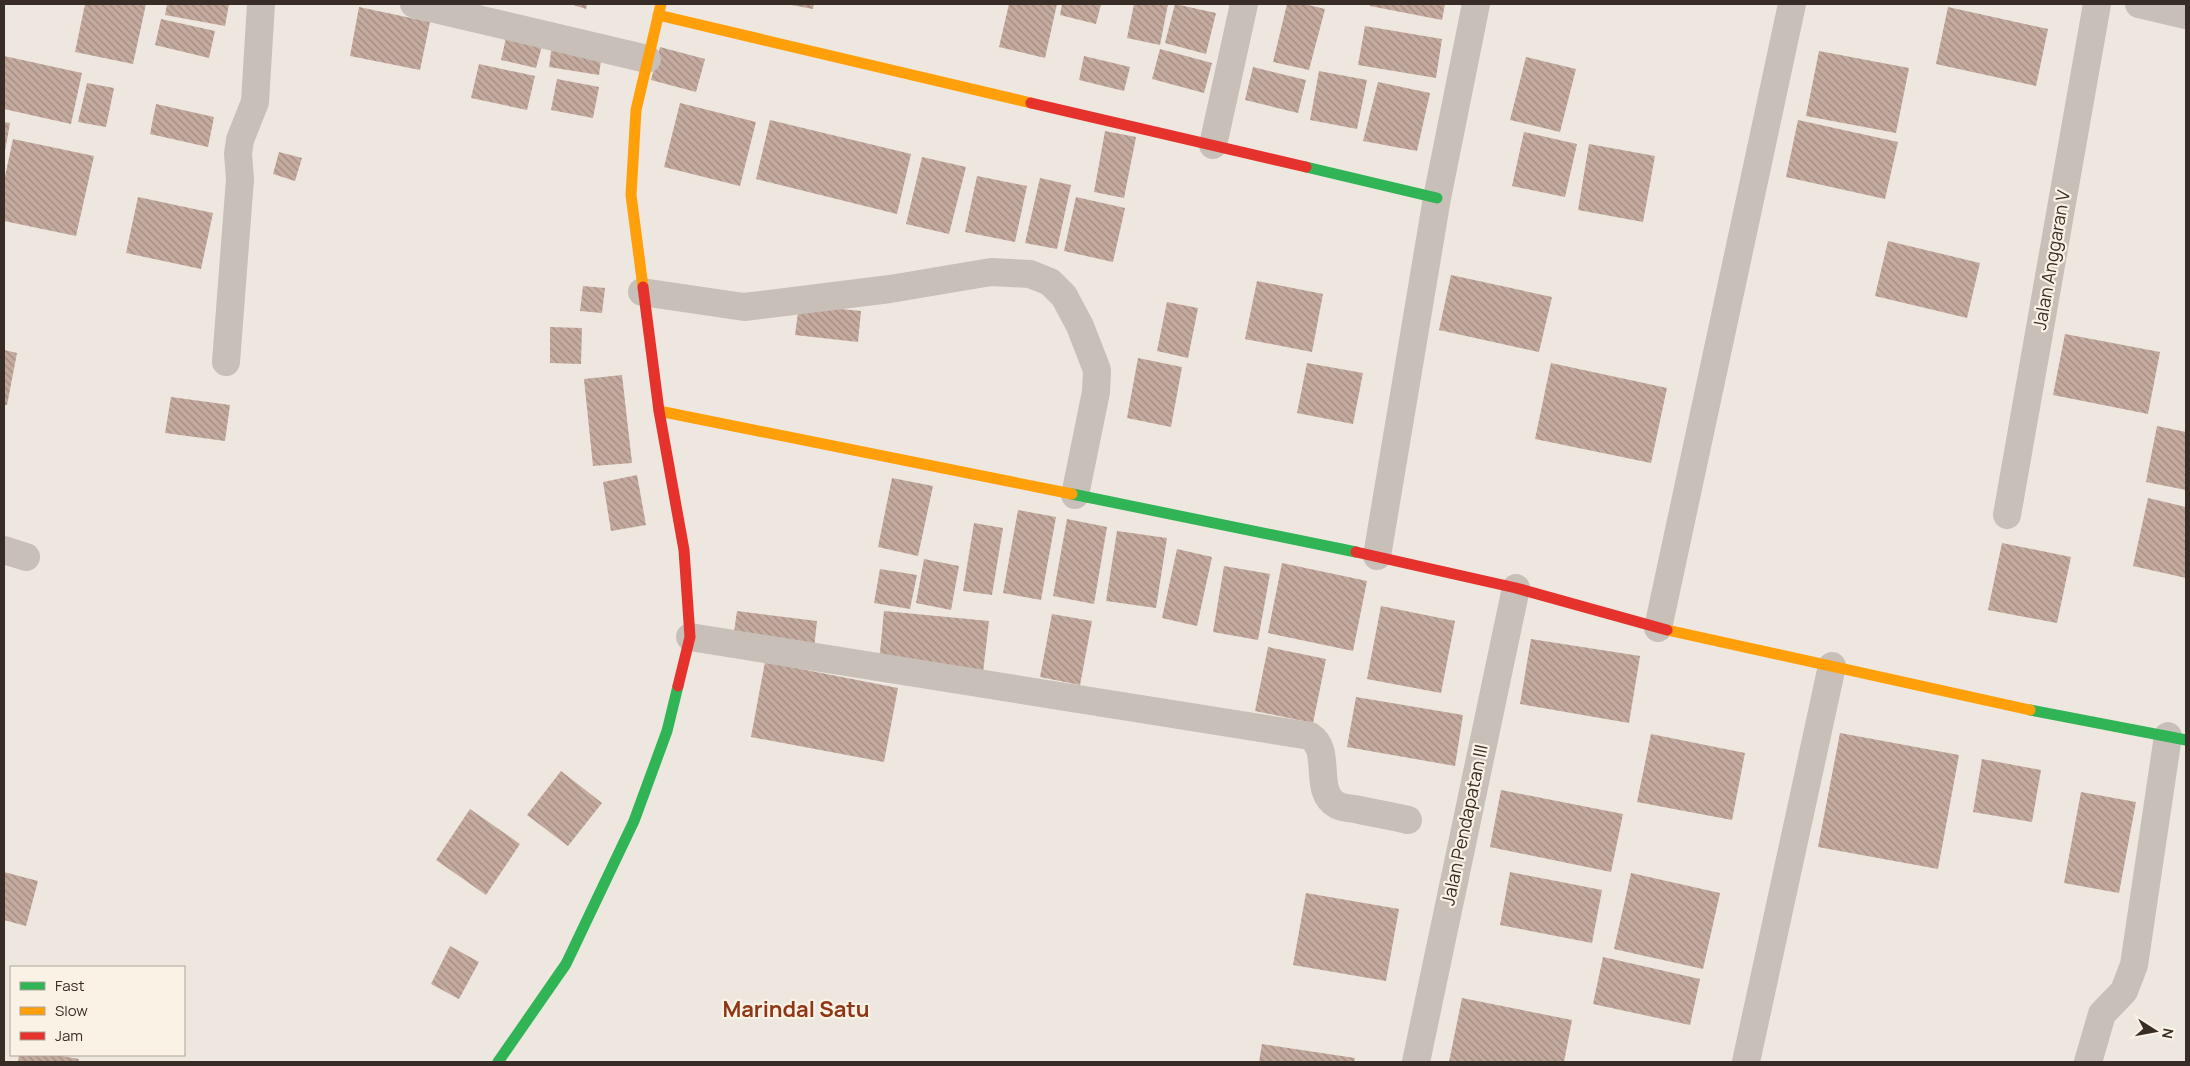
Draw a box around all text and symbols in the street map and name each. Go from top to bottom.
street label: Jalan Anggaran V [2027,188,2075,332]
street label: Jalan Pendapatan III [1435,742,1493,907]
legend [10,966,185,1056]
text: Fast [55,975,84,996]
district label: Marindal Satu [722,994,870,1024]
text: Slow [55,1000,88,1021]
north arrow [2130,1006,2180,1056]
text: Jam [55,1025,83,1046]
text: N [2158,1027,2179,1040]

